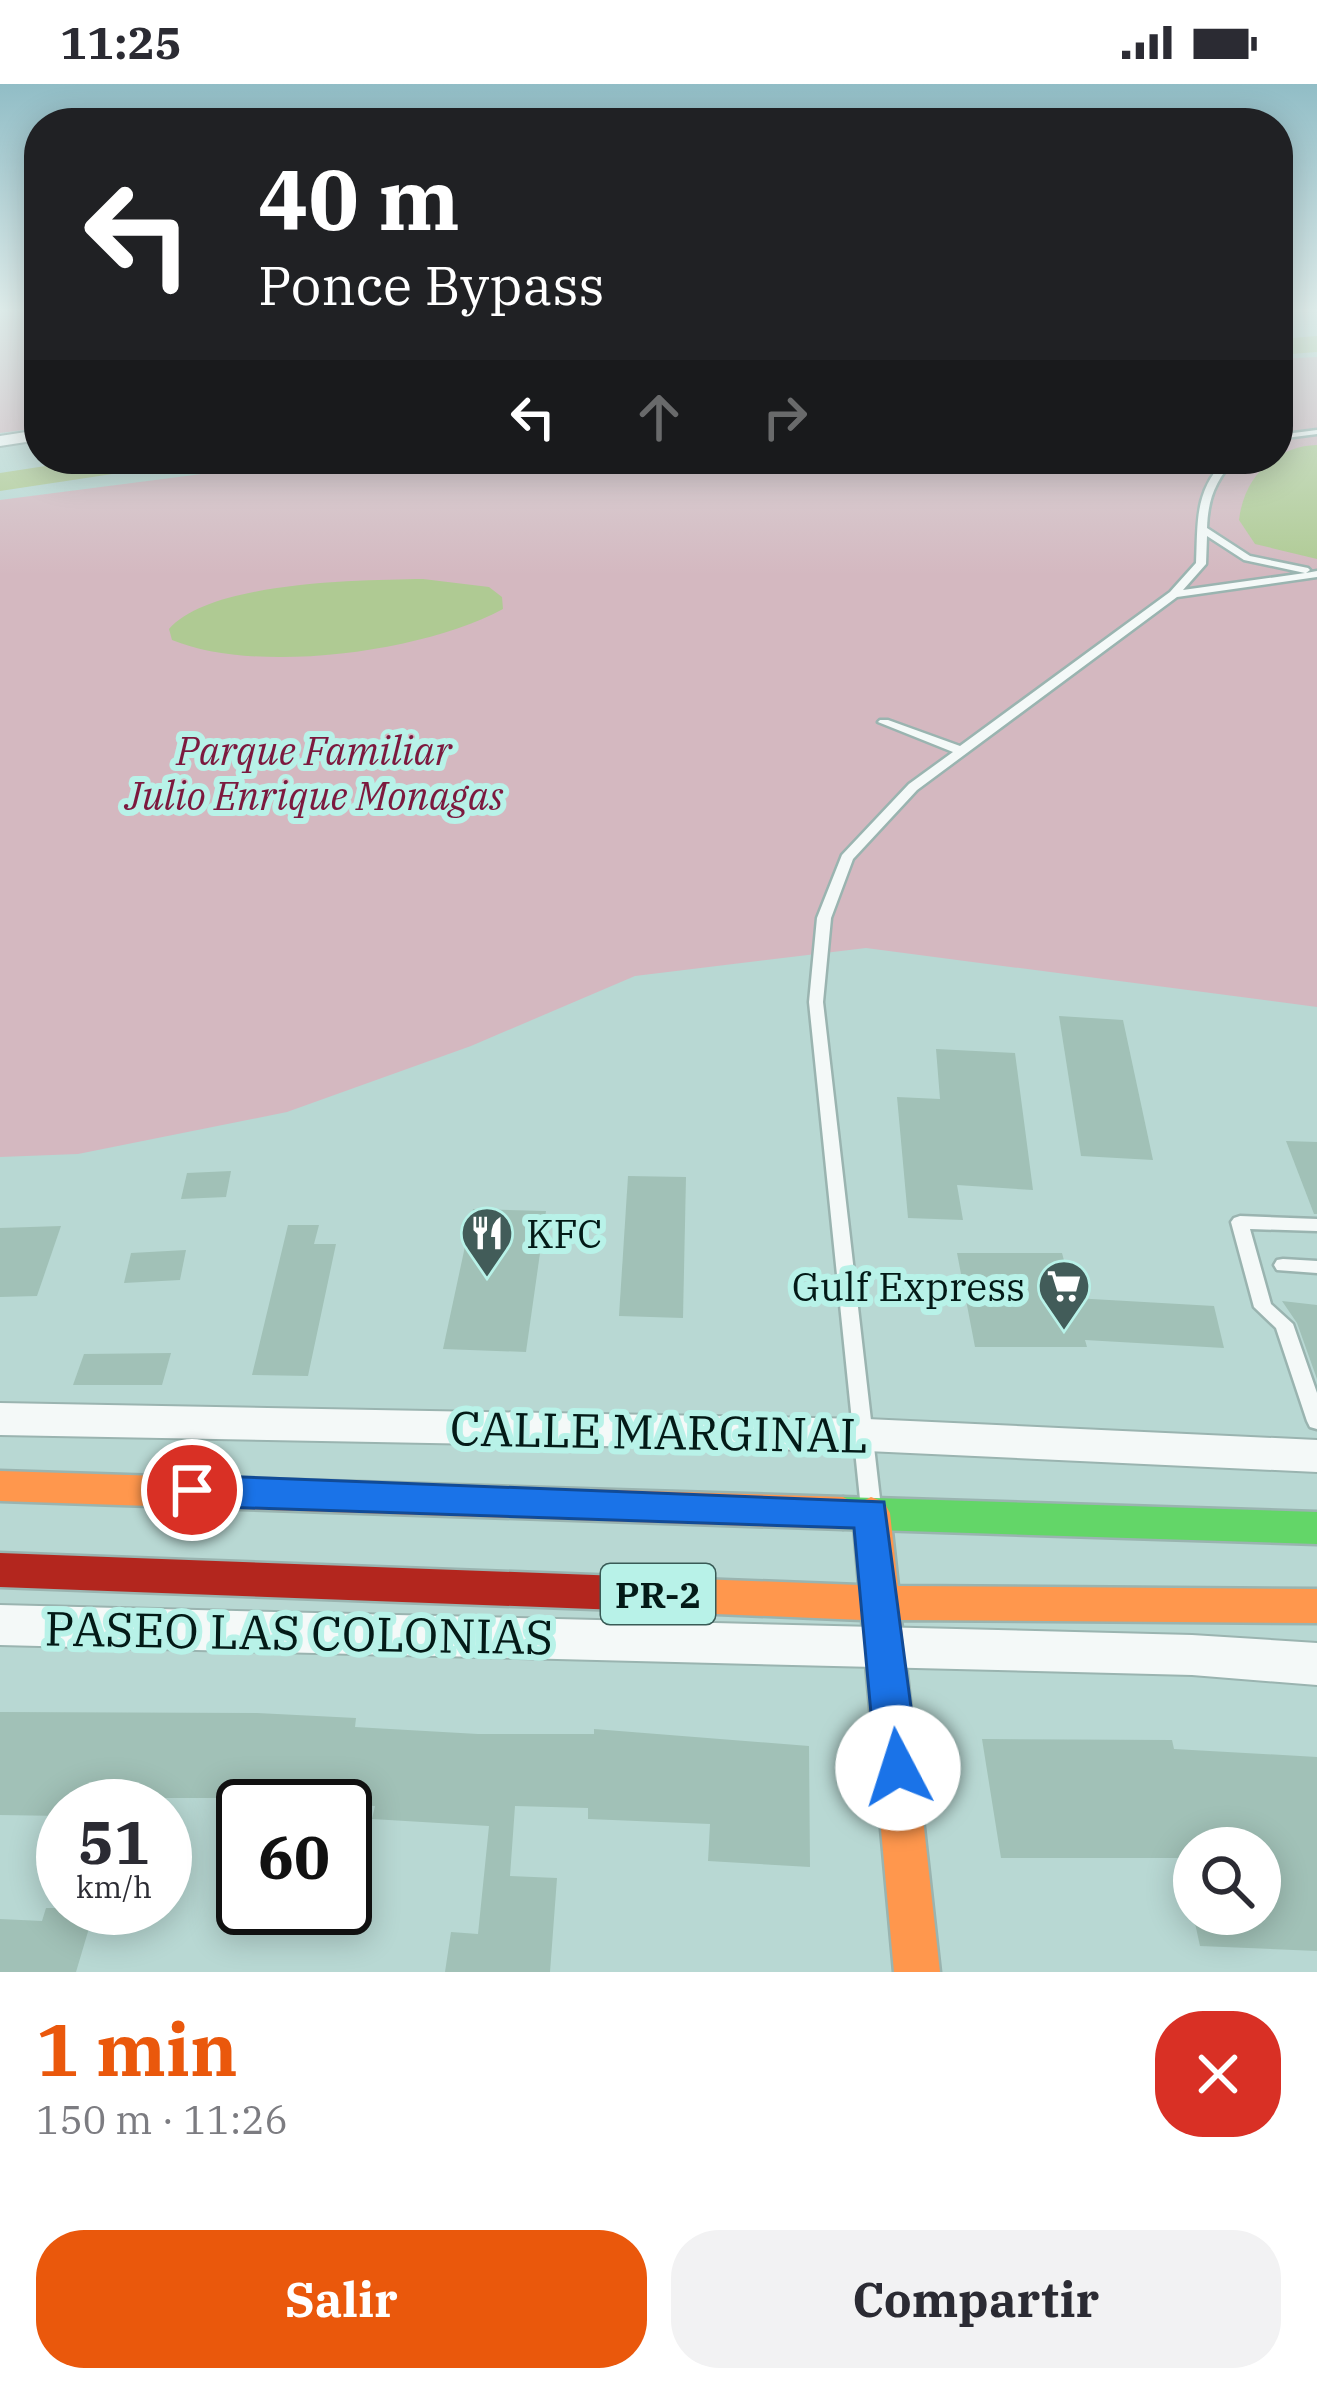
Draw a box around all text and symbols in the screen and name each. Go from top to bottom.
text: 11:25 [60,13,182,71]
text: 40 m [258,144,460,253]
icon: left [60,156,216,312]
text: Ponce Bypass [258,250,605,320]
icon: left [500,384,566,450]
icon: ahead [626,384,692,450]
icon: right [752,384,818,450]
park label: Parque Familiar Julio Enrique Monagas [124,725,504,821]
restaurant icon: KFC [459,1205,515,1279]
place label: KFC [526,1208,603,1259]
supermarket icon: Gulf Express [1036,1258,1092,1332]
place label: Gulf Express [792,1261,1025,1312]
street label: CALLE MARGINAL [449,1396,869,1466]
pin [141,1439,243,1541]
icon: arrive [159,1457,225,1523]
road number: PR-2 [601,1564,715,1624]
street label: PASEO LAS COLONIAS [44,1597,554,1667]
position arrow [835,1705,961,1831]
speed limit sign: 60 [216,1779,372,1935]
text: 51 [78,1802,150,1881]
map controls [1173,1827,1281,1935]
button: search [1173,1827,1281,1935]
text: km/h [76,1867,152,1906]
text: 1 min [36,2002,238,2096]
button: close [1155,2011,1281,2137]
text: 150 m · 11:26 [36,2094,288,2145]
button: Salir [36,2230,647,2368]
button: Compartir [671,2230,1281,2368]

